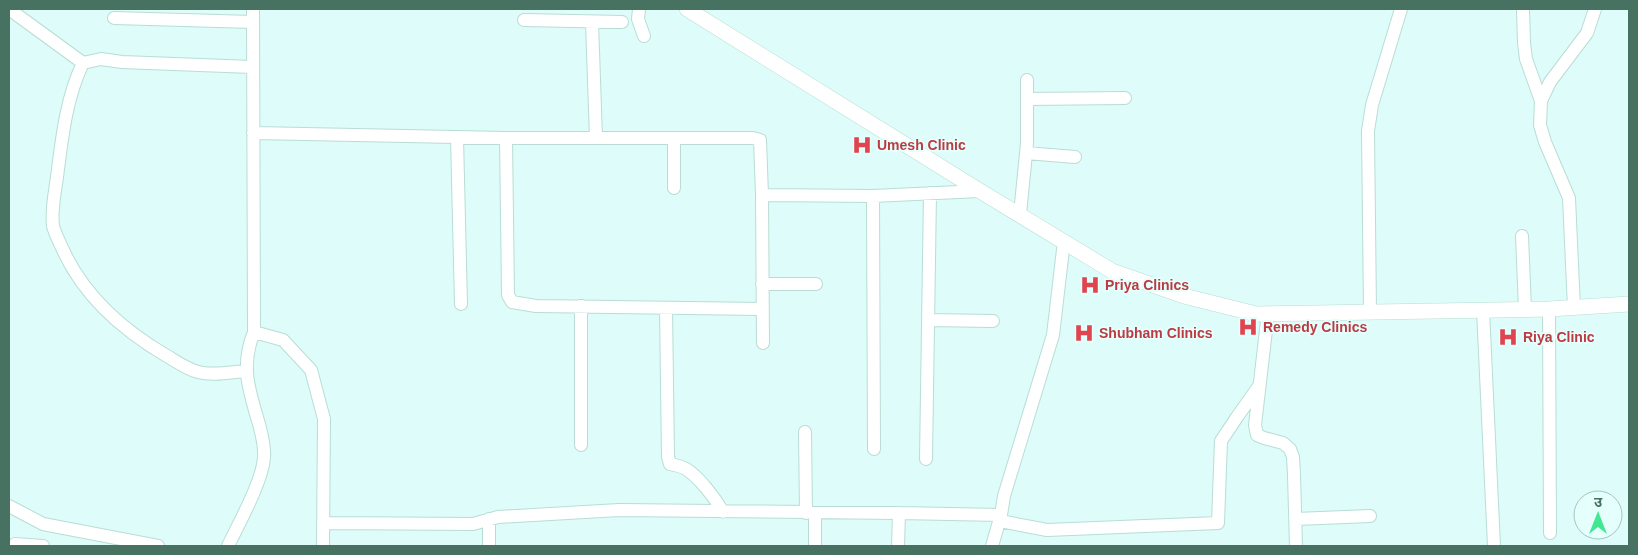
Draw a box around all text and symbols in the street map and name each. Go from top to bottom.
hospital icon: Umesh Clinic [851,134,873,156]
place label: Umesh Clinic [877,137,966,153]
hospital icon: Priya Clinics [1079,274,1101,296]
place label: Priya Clinics [1105,277,1189,293]
hospital icon: Remedy Clinics [1237,316,1259,338]
place label: Remedy Clinics [1263,319,1367,335]
hospital icon: Shubham Clinics [1073,322,1095,344]
place label: Shubham Clinics [1099,325,1213,341]
hospital icon: Riya Clinic [1497,326,1519,348]
place label: Riya Clinic [1523,329,1595,345]
north arrow [1573,490,1623,540]
text: उ [1594,494,1603,510]

